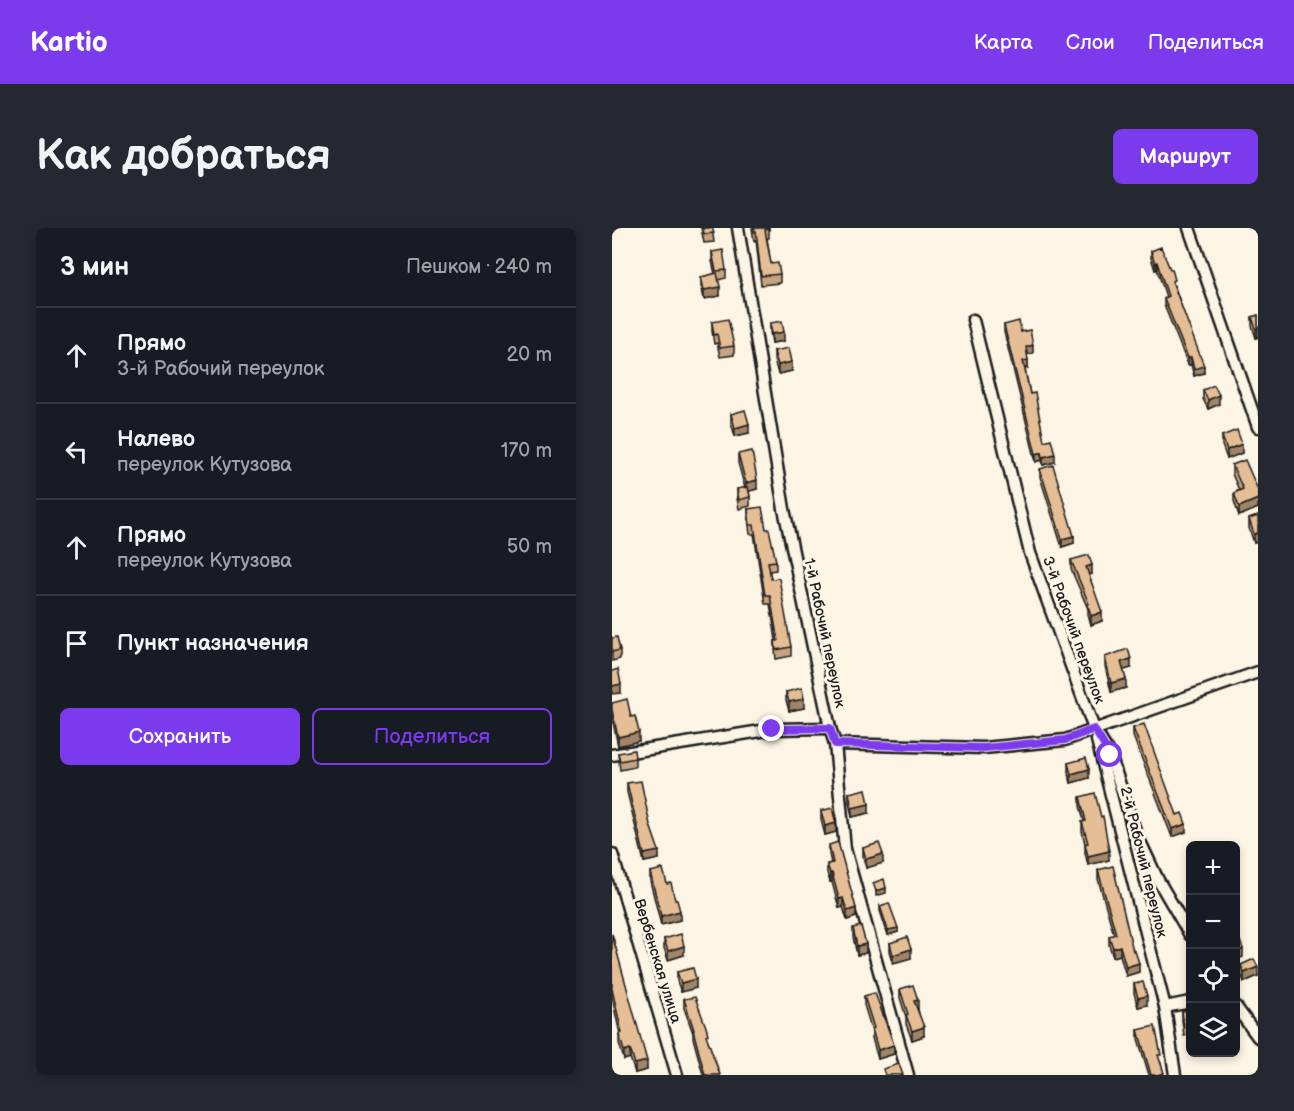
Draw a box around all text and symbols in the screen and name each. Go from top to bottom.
text: Kartio [30,26,108,59]
text: Карта [974,30,1033,55]
text: Слои [1066,30,1115,55]
text: Поделиться [1148,30,1264,55]
button: Маршрут [1113,129,1258,184]
text: Как добраться [36,131,331,182]
text: 3 мин [60,252,129,283]
text: Пешком · 240 m [406,255,552,279]
text: Прямо [117,330,186,357]
icon: ahead [60,339,93,372]
text: 20 m [507,343,552,367]
text: 3-й Рабочий переулок [117,357,324,381]
text: Налево [117,426,195,453]
icon: left [60,435,93,468]
text: 170 m [501,439,552,463]
text: переулок Кутузова [117,453,292,477]
text: Прямо [117,522,186,549]
icon: ahead [60,531,93,564]
text: 50 m [507,535,552,559]
text: переулок Кутузова [117,549,292,573]
street label: 3-й Рабочий переулок [1038,554,1109,707]
street label: 1-й Рабочий переулок [799,557,850,710]
icon: arrive [60,627,93,660]
text: Пункт назначения [117,630,309,657]
button: Сохранить [60,708,300,765]
button: Поделиться [312,708,552,765]
route end [758,715,784,741]
route start [1096,741,1122,767]
street label: 2-й Рабочий переулок [1116,785,1172,940]
map controls [1186,841,1240,1057]
button: + [1186,841,1240,895]
button: − [1186,895,1240,949]
street label: Вербенская улица [630,897,686,1026]
button: locate [1186,949,1240,1003]
button: layers [1186,1003,1240,1057]

